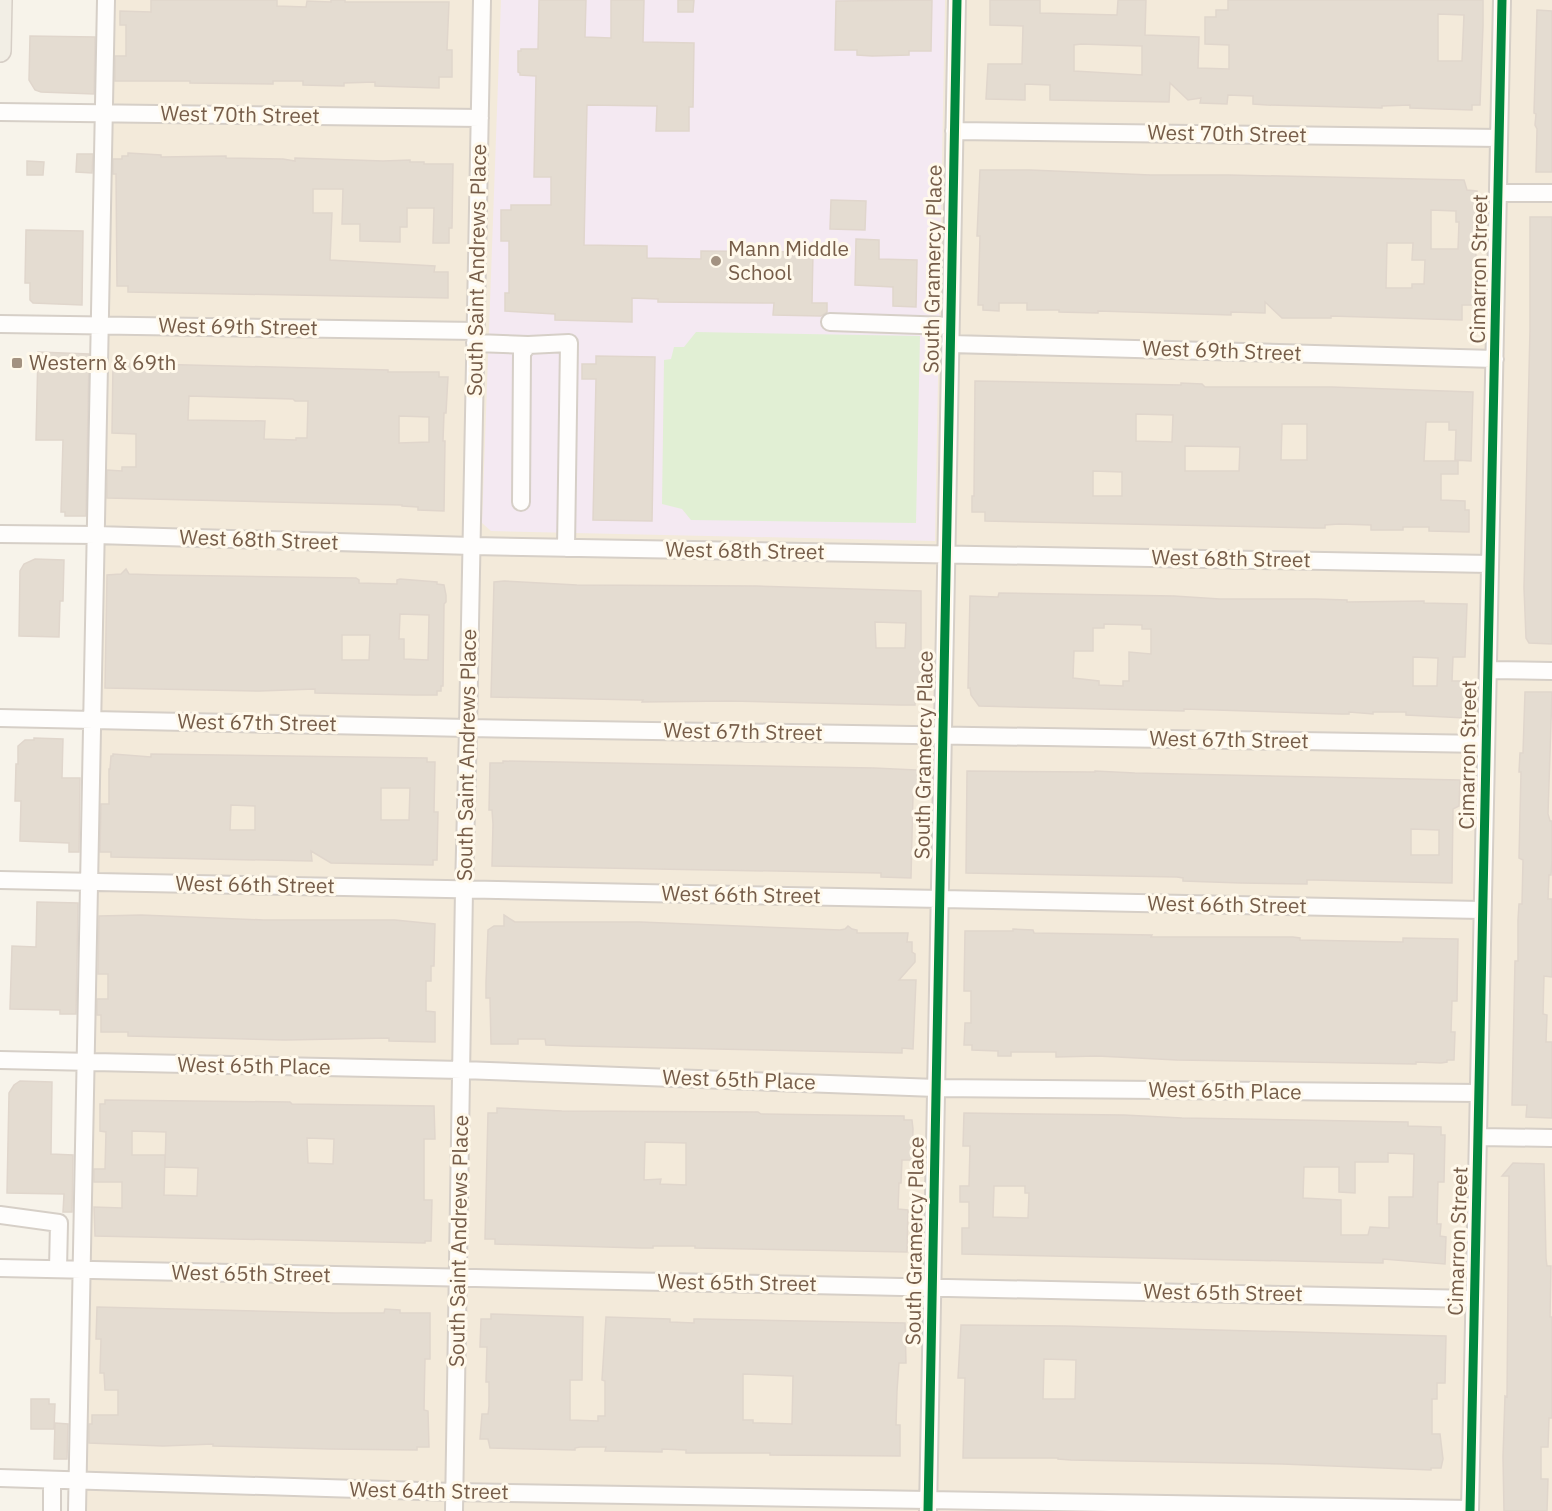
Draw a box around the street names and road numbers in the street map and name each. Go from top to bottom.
street label: West 70th Street [160,99,320,129]
street label: West 70th Street [1147,118,1307,148]
street label: South Saint Andrews Place [460,143,492,396]
street label: South Gramercy Place [916,164,948,374]
street label: Cimarron Street [1463,194,1493,344]
street label: West 69th Street [158,311,318,341]
street label: West 69th Street [1142,333,1302,367]
street label: West 68th Street [179,522,339,556]
street label: West 68th Street [665,535,825,565]
street label: West 68th Street [1151,543,1311,573]
street label: South Saint Andrews Place [450,628,482,881]
street label: South Gramercy Place [907,650,939,860]
street label: Cimarron Street [1452,680,1482,830]
street label: West 67th Street [177,707,337,737]
street label: West 67th Street [663,716,823,746]
street label: West 67th Street [1149,724,1309,754]
street label: West 66th Street [175,869,335,899]
street label: West 66th Street [661,879,821,909]
street label: West 66th Street [1147,889,1307,919]
street label: West 65th Place [177,1050,331,1080]
street label: West 65th Place [662,1062,816,1096]
street label: West 65th Place [1148,1075,1302,1105]
street label: South Saint Andrews Place [442,1114,474,1367]
street label: South Gramercy Place [898,1136,930,1346]
street label: Cimarron Street [1440,1166,1474,1316]
street label: West 65th Street [171,1258,331,1288]
street label: West 65th Street [657,1267,817,1297]
street label: West 65th Street [1143,1277,1303,1307]
street label: West 64th Street [349,1475,509,1505]

